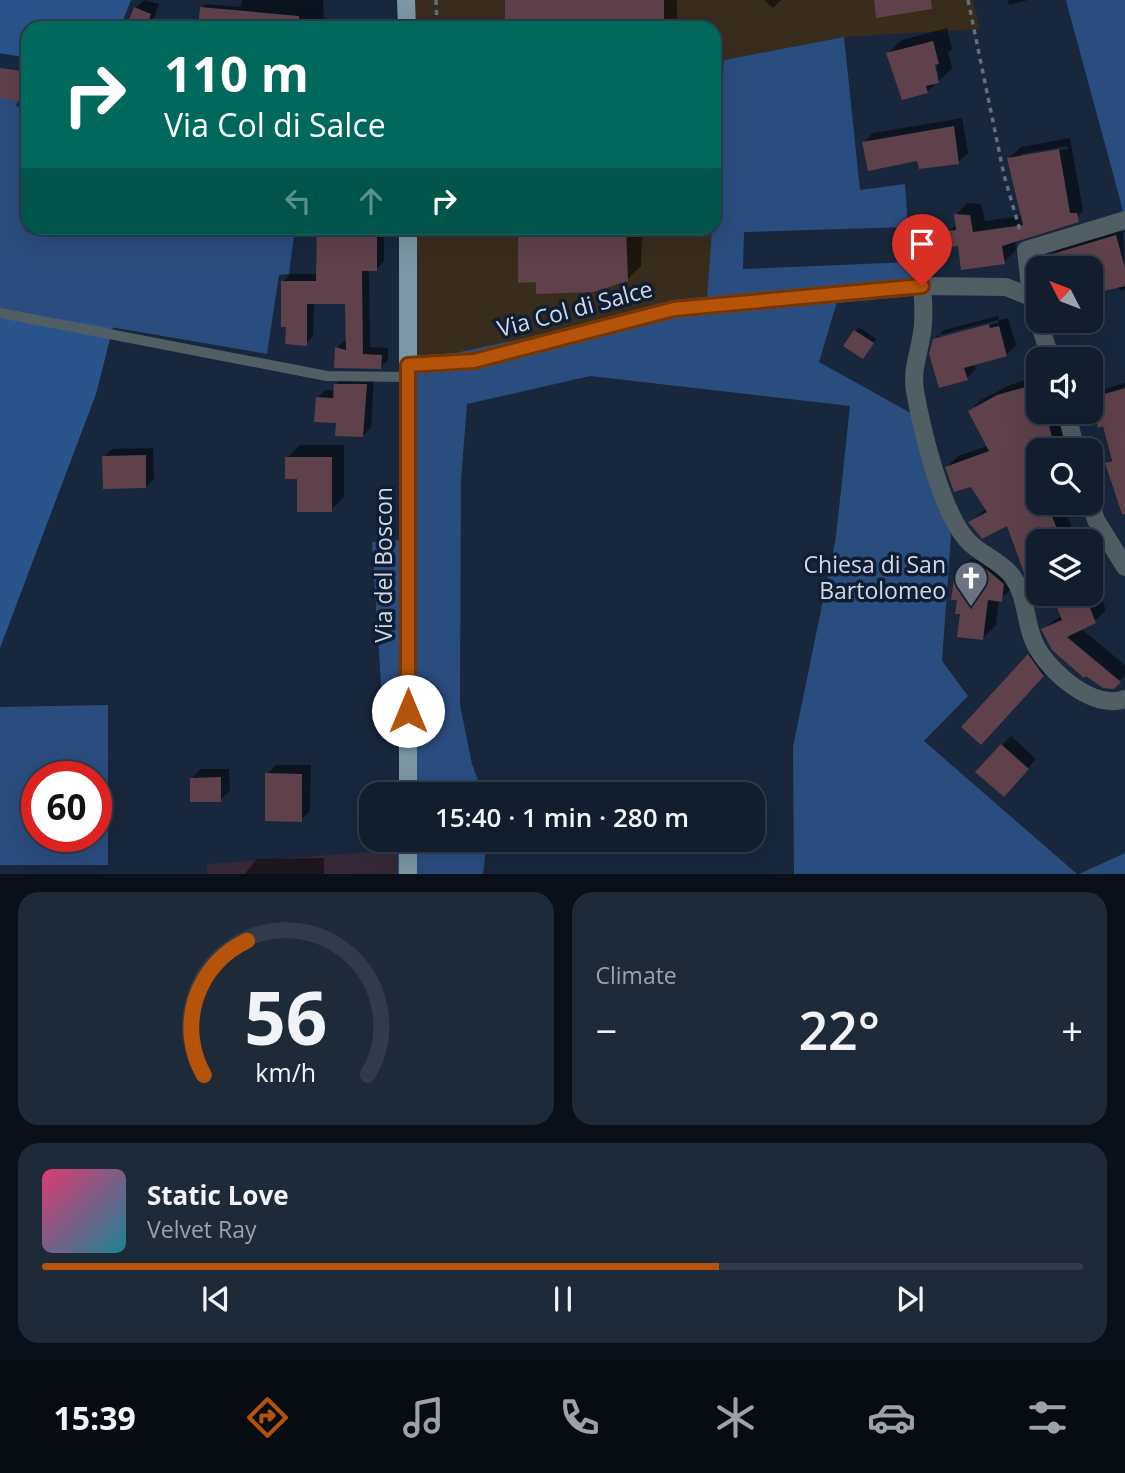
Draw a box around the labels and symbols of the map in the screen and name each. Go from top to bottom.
pin [892,214,952,286]
north arrow [1026,256,1102,332]
street label: Via Col di Salce [494,272,656,344]
street label: Via del Boscon [367,487,399,643]
place label: Chiesa di San Bartolomeo [804,548,946,606]
church icon: Chiesa di San Bartolomeo [952,559,990,608]
position arrow [371,674,445,748]
speed limit sign: 60 [21,761,112,852]

